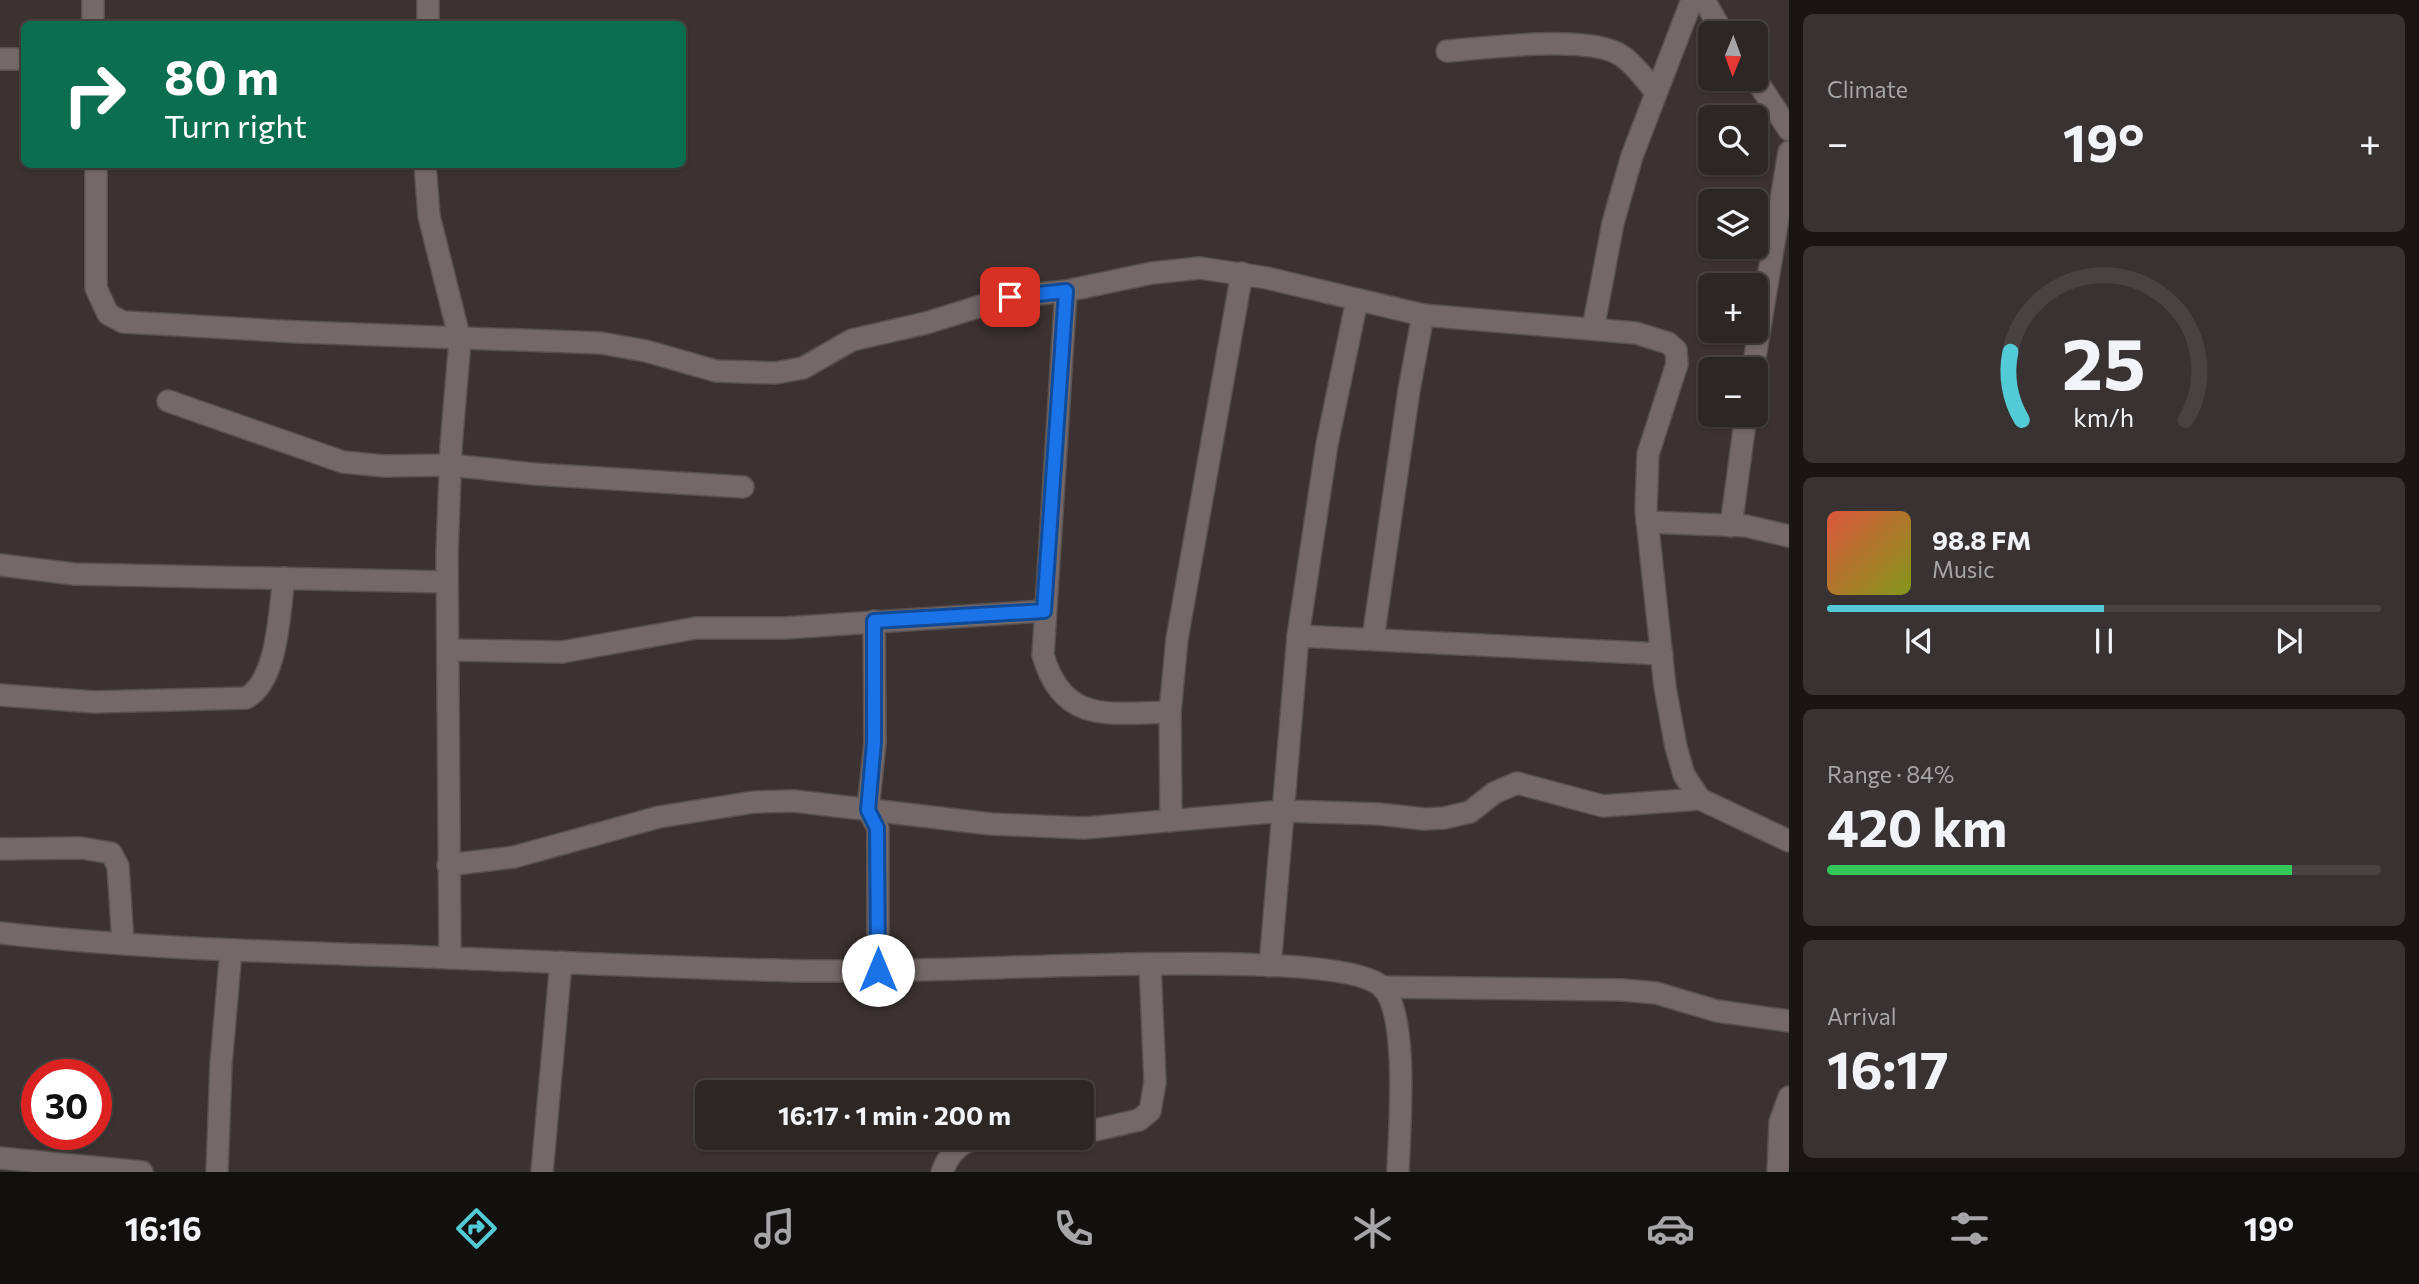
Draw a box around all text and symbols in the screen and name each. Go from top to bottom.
north arrow [1698,21,1768,91]
map controls [1698,21,1768,427]
text: 80 m [164,45,279,105]
icon: right [49,49,140,140]
text: Climate [1827,75,1908,103]
text: Turn right [164,105,307,145]
button: search [1698,105,1768,175]
text: 19° [2063,109,2144,173]
text: − [1827,118,1849,165]
text: + [2359,118,2381,165]
button: layers [1698,189,1768,259]
pin [980,267,1040,327]
button: + [1698,273,1768,343]
icon: arrive [991,278,1029,316]
text: 25 [2062,317,2146,406]
button: − [1698,357,1768,427]
text: km/h [2074,402,2134,432]
text: 98.8 FM [1932,524,2031,555]
text: Music [1932,555,1995,583]
icon: previous [1900,622,1938,660]
icon: pause [2085,622,2123,660]
icon: next [2270,622,2308,660]
text: Range · 84% [1827,760,1954,788]
text: 420 km [1827,794,2007,858]
position arrow [841,933,915,1007]
text: Arrival [1827,1002,1897,1030]
text: 16:17 [1827,1036,1948,1100]
speed limit sign: 30 [21,1059,112,1150]
text: 16:17 · 1 min · 200 m [778,1099,1011,1130]
icon: directions [452,1204,501,1253]
icon: music [750,1204,799,1253]
icon: phone [1049,1204,1098,1253]
icon: climate [1348,1204,1397,1253]
icon: car [1646,1204,1695,1253]
icon: filters [1945,1204,1994,1253]
text: 16:16 [125,1208,202,1248]
text: 19° [2244,1208,2294,1248]

